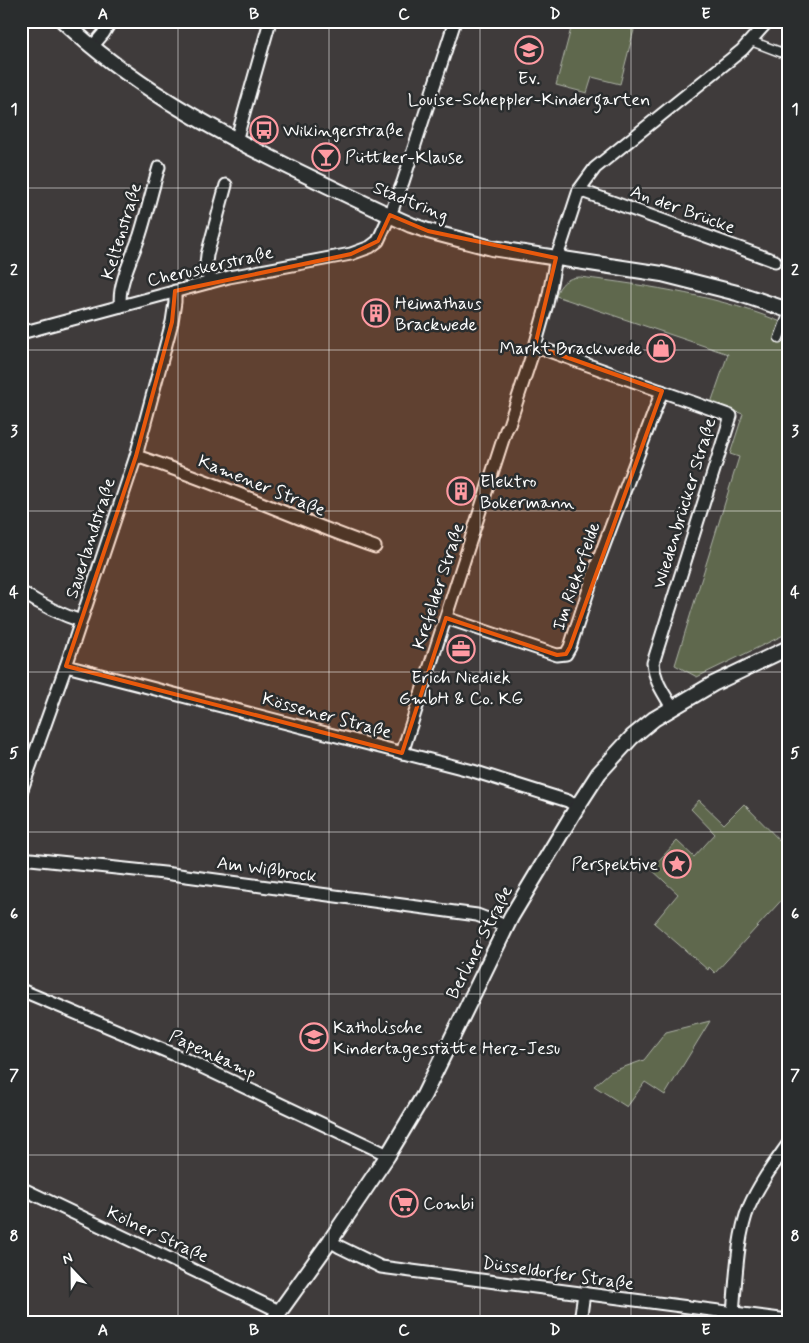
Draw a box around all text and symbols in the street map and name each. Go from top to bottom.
text: A [98,4,108,25]
text: B [249,4,259,25]
text: C [398,4,410,25]
text: D [549,4,561,25]
text: E [701,4,711,25]
school or university icon: Ev. Louise-Scheppler-Kindergarten [514,35,544,65]
place label: Ev. Louise-Scheppler-Kindergarten [408,67,650,114]
text: 1 [10,99,18,120]
text: 1 [791,99,799,120]
bus stop icon: Wikingerstraße [249,115,279,145]
place label: Wikingerstraße [283,119,404,143]
bar icon: Püttker-Klause [311,142,341,172]
place label: Püttker-Klause [345,146,464,170]
street label: Stadtring [369,176,452,228]
street label: Keltenstraße [96,180,148,282]
street label: An der Brücke [627,180,738,240]
street label: Cheruskerstraße [145,241,276,293]
text: 2 [10,260,18,281]
text: 2 [791,260,799,281]
place label: Heimathaus Brackwede [395,292,482,337]
building icon: Heimathaus Brackwede [361,298,391,328]
shop icon: Markt Brackwede [646,333,676,363]
place label: Markt Brackwede [499,337,642,361]
street label: Wiedenbrücker Straße [648,415,722,592]
text: 3 [10,421,18,442]
text: 3 [791,421,799,442]
street label: Kamener Straße [194,449,329,522]
place label: Elektro Bokermann [480,470,574,515]
street label: Sauerlandstraße [60,475,122,602]
building icon: Elektro Bokermann [446,476,476,506]
street label: Im Riekerfelde [547,519,607,634]
street label: Krefelder Straße [407,520,471,652]
text: 4 [9,582,19,603]
text: 4 [790,582,800,603]
office icon: Erich Niediek GmbH & Co. KG [446,634,476,664]
place label: Erich Niediek GmbH & Co. KG [399,666,523,711]
street label: Kössener Straße [259,687,394,745]
text: 5 [9,743,19,764]
text: 5 [790,743,800,764]
place icon: Perspektive [662,849,692,879]
street label: Am Wißbrock [215,851,318,889]
place label: Perspektive [571,853,658,877]
street label: Berliner Straße [441,881,519,1003]
text: 6 [10,904,18,925]
text: 6 [791,904,799,925]
place label: Katholische Kindertagesstätte Herz-Jesu [333,1016,560,1062]
school or university icon: Katholische Kindertagesstätte Herz-Jesu [299,1022,329,1052]
street label: Papenkamp [165,1024,260,1086]
text: 7 [9,1065,19,1086]
text: 7 [790,1065,800,1086]
supermarket icon: Combi [389,1188,419,1218]
place label: Combi [423,1192,475,1216]
street label: Kölner Straße [103,1201,213,1269]
text: 8 [9,1226,19,1247]
text: 8 [790,1226,800,1247]
north arrow [48,1246,98,1296]
text: N [60,1249,75,1269]
street label: Düsseldorfer Straße [480,1251,635,1297]
text: A [98,1320,108,1341]
text: B [249,1320,259,1341]
text: C [398,1320,410,1341]
text: D [549,1320,561,1341]
text: E [701,1320,711,1341]

